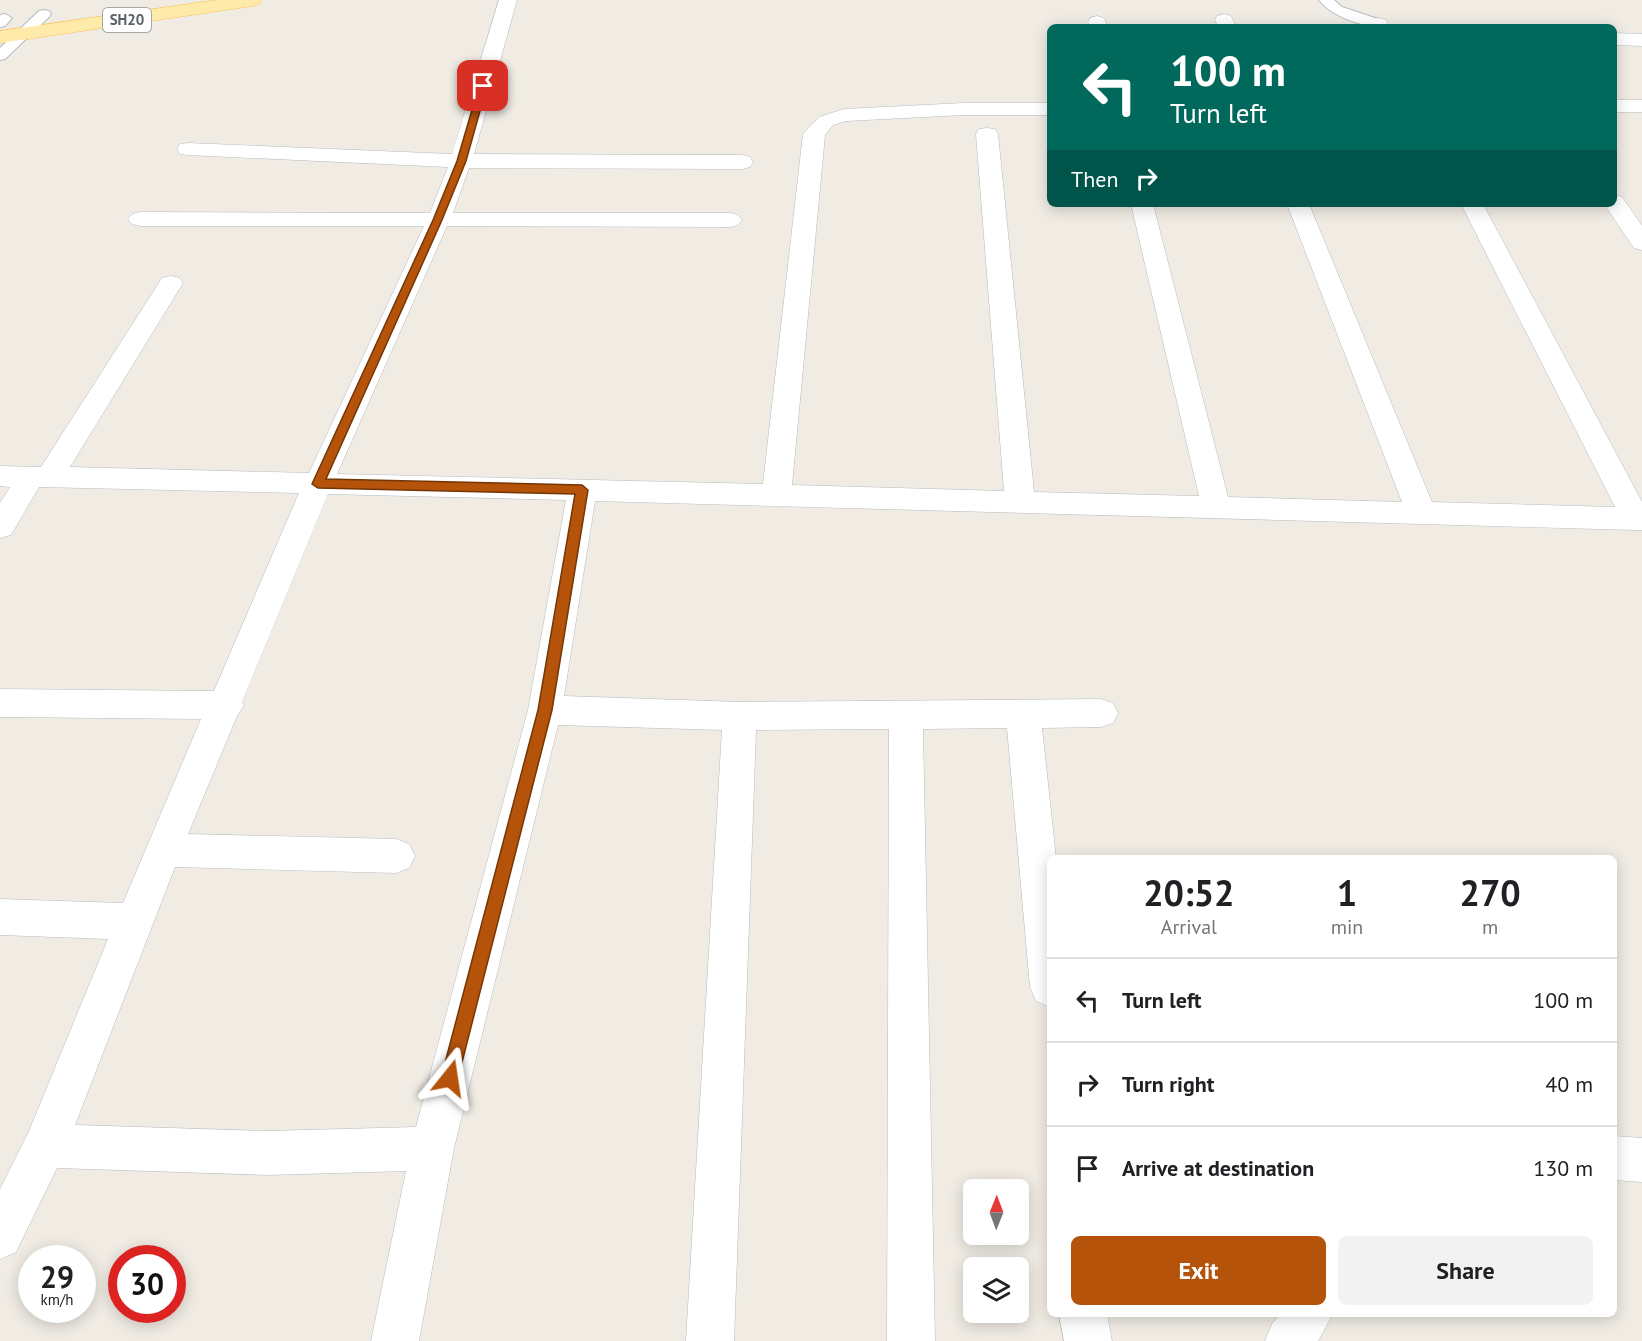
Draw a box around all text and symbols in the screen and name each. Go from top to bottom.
road number: SH20 [103,8,151,32]
text: 100 m [1170,43,1286,98]
icon: left [1071,48,1149,126]
pin [457,60,508,111]
icon: arrive [466,69,499,102]
text: Turn left [1170,96,1267,130]
icon: right [1130,162,1163,195]
text: Then [1071,165,1118,193]
text: 20:52 [1143,869,1235,916]
text: 1 [1337,869,1357,916]
text: 270 [1460,869,1521,916]
text: Arrival [1161,914,1217,940]
text: min [1331,914,1363,940]
text: m [1482,914,1498,940]
icon: left [1071,984,1104,1017]
text: Turn left [1122,986,1202,1014]
text: 100 m [1533,986,1593,1014]
position arrow [418,1046,482,1110]
icon: right [1071,1068,1104,1101]
text: Turn right [1122,1070,1214,1098]
text: 40 m [1545,1070,1593,1098]
icon: arrive [1071,1152,1104,1185]
text: Arrive at destination [1122,1154,1314,1182]
text: 130 m [1533,1154,1593,1182]
north arrow [963,1179,1029,1245]
map controls [963,1179,1029,1323]
button: Exit [1071,1236,1326,1305]
button: Share [1338,1236,1593,1305]
speed limit sign: 30 [108,1245,186,1323]
text: 29 [40,1257,74,1296]
button: layers [963,1257,1029,1323]
text: km/h [41,1290,73,1309]

